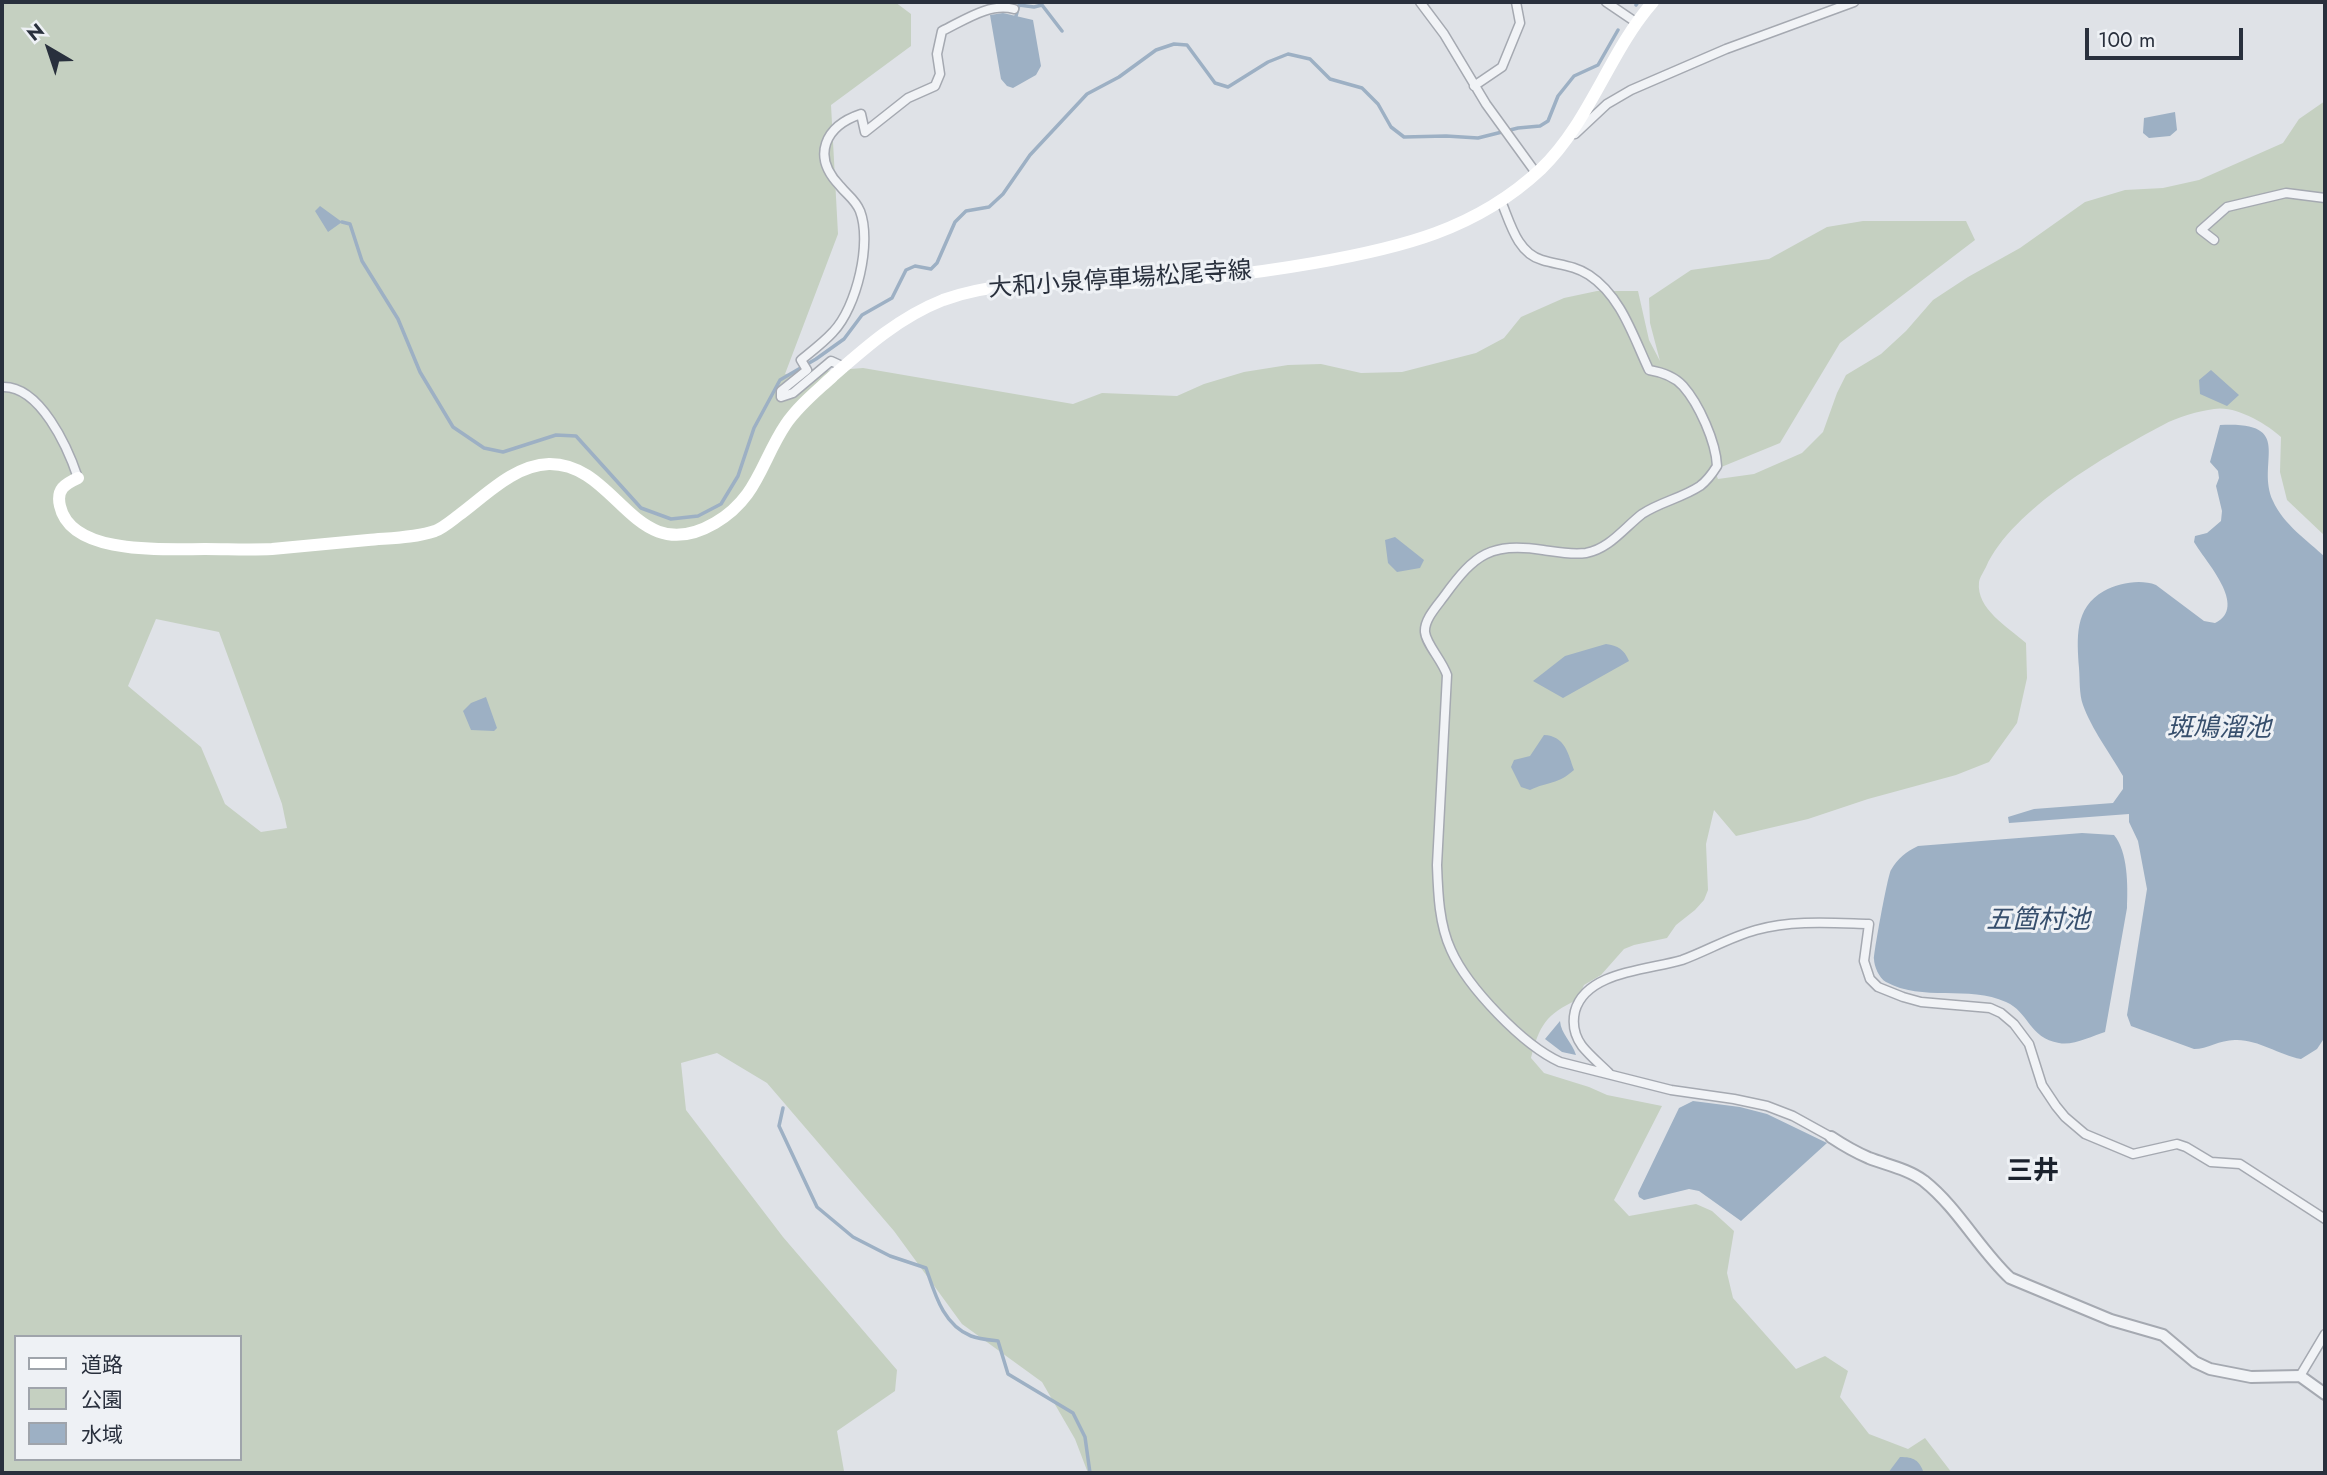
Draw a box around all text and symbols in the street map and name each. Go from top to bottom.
north arrow [14,14,84,84]
scale bar [2089,14,2246,58]
text: N [21,17,50,48]
text: 100 m [2098,25,2155,55]
street label: 大和小泉停車場松尾寺線 [987,257,1253,305]
water label: 斑鳩溜池 [2167,714,2271,746]
water label: 五箇村池 [1986,906,2090,938]
district label: 三井 [2007,1157,2059,1189]
legend [14,1335,242,1461]
text: 道路 [81,1350,123,1380]
text: 公園 [81,1385,123,1415]
text: 水域 [81,1420,123,1450]

